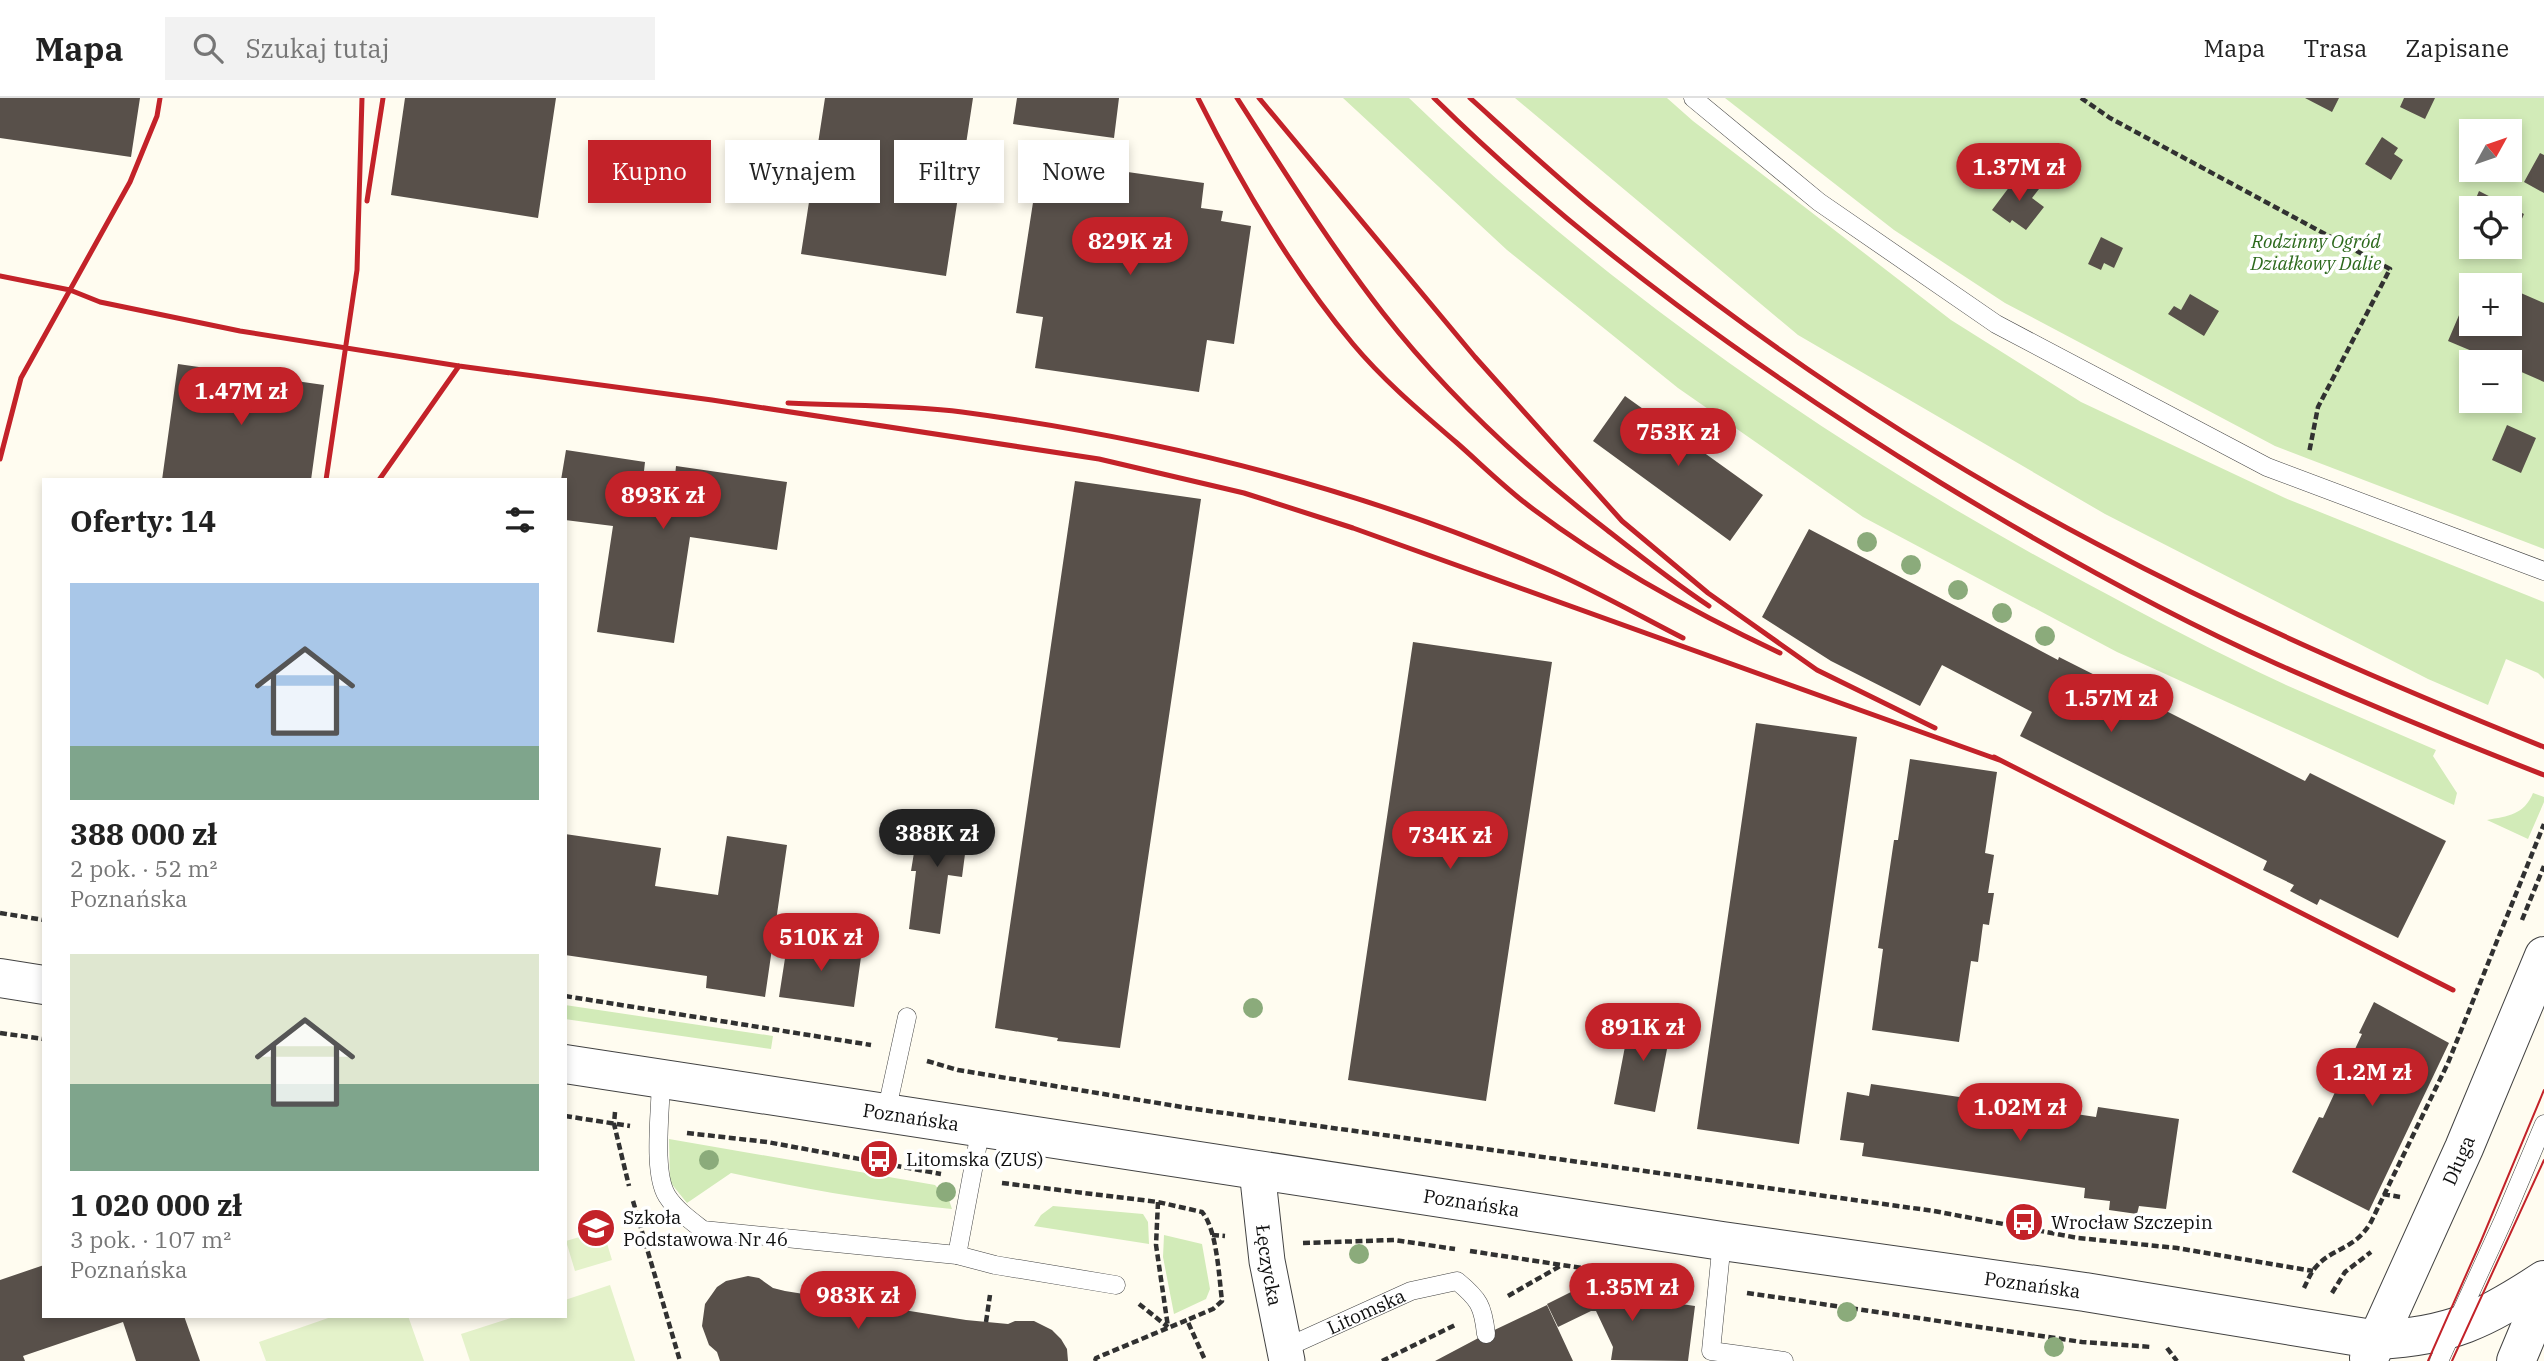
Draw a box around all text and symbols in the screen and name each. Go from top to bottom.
search box [165,17,655,80]
text: Mapa [35,27,123,70]
icon: search [189,29,227,67]
text: Szukaj tutaj [245,31,390,65]
text: Mapa [2203,32,2265,64]
text: Trasa [2303,32,2367,64]
text: Zapisane [2405,32,2509,64]
north arrow [2459,119,2522,182]
map controls [2459,119,2522,413]
chip: Kupno [588,140,711,203]
chip: Wynajem [725,140,880,203]
chip: Filtry [894,140,1004,203]
chip: Nowe [1018,140,1129,203]
pin: 1.37M zł [1947,144,2091,203]
text: 1.37M zł [1972,151,2066,181]
button: locate [2459,196,2522,259]
pin: 829K zł [1065,218,1195,277]
text: 829K zł [1088,225,1172,255]
park label: Rodzinny Ogród Działkowy Dalie [2249,229,2382,275]
button: + [2459,273,2522,336]
button: − [2459,350,2522,413]
pin: 1.47M zł [169,368,313,427]
text: 1.47M zł [194,375,288,405]
pin: 753K zł [1613,408,1743,468]
text: 753K zł [1636,416,1720,446]
pin: 893K zł [598,472,728,531]
text: 893K zł [621,479,705,509]
text: Oferty: 14 [70,501,216,540]
icon: filters [501,501,539,539]
icon: home [242,628,368,754]
pin: 1.57M zł [2039,674,2183,734]
text: 1.57M zł [2064,682,2158,712]
pin: 388K zł [872,810,1002,869]
pin: 734K zł [1385,812,1515,871]
text: 388 000 zł [70,814,217,853]
text: 388K zł [895,817,979,847]
text: 734K zł [1408,819,1492,849]
text: 2 pok. · 52 m² [70,853,217,883]
text: Poznańska [70,883,188,913]
pin: 510K zł [756,914,886,973]
text: 510K zł [779,921,863,951]
icon: home [242,999,368,1125]
pin: 891K zł [1578,1004,1708,1063]
text: 891K zł [1601,1011,1685,1041]
pin: 1.2M zł [2307,1048,2437,1108]
text: 1.2M zł [2332,1056,2412,1086]
pin: 1.02M zł [1948,1084,2092,1143]
text: 1.02M zł [1973,1091,2067,1121]
street label: Poznańska [861,1098,961,1136]
street label: Długa [2437,1132,2480,1189]
bus stop icon: Litomska (ZUS) [858,1138,900,1180]
place label: Litomska (ZUS) [906,1147,1044,1171]
street label: Poznańska [1422,1183,1521,1222]
text: 1 020 000 zł [70,1185,242,1224]
bus stop icon: Wrocław Szczepin [2003,1201,2045,1243]
place label: Szkoła Podstawowa Nr 46 [623,1205,788,1251]
school or university icon: Szkoła Podstawowa Nr 46 [575,1207,617,1249]
place label: Wrocław Szczepin [2051,1210,2213,1234]
street label: Łęczycka [1251,1223,1288,1308]
text: 3 pok. · 107 m² [70,1224,231,1254]
text: Poznańska [70,1254,188,1284]
pin: 1.35M zł [1560,1264,1704,1323]
street label: Poznańska [1983,1266,2082,1303]
text: 1.35M zł [1585,1271,1679,1301]
pin: 983K zł [793,1272,923,1331]
text: 983K zł [816,1279,900,1309]
street label: Litomska [1323,1283,1409,1339]

